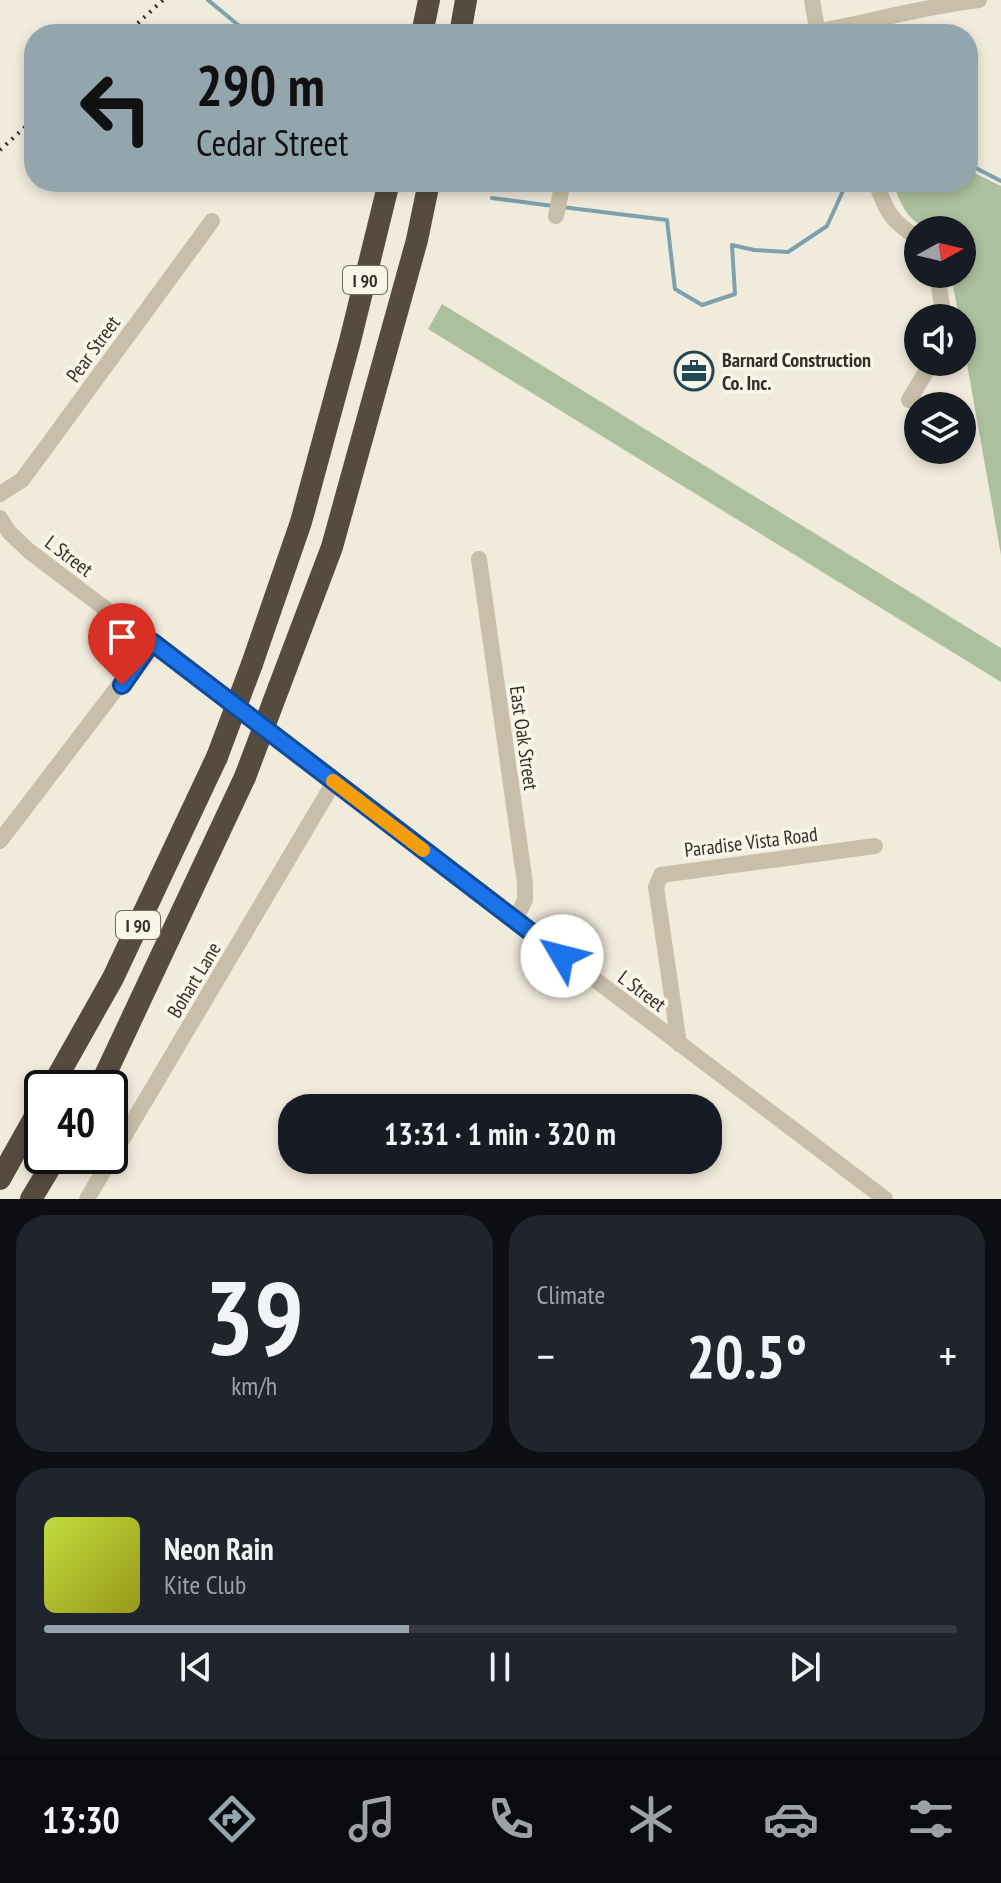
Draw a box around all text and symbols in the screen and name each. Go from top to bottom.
text: 290 m [196,49,325,121]
icon: left [64,56,168,160]
text: Cedar Street [196,119,348,166]
north arrow [904,216,976,288]
map controls [904,216,976,464]
road number: I 90 [343,266,387,294]
button: sound [904,304,976,376]
street label: Pear Street [60,310,126,387]
place label: Barnard Construction Co. Inc. [722,347,871,396]
office icon: Barnard Construction Co. Inc. [673,350,715,392]
button: layers [904,392,976,464]
street label: L Street [40,530,98,583]
pin [88,603,156,685]
icon: arrive [100,615,144,659]
street label: East Oak Street [504,684,544,792]
street label: Paradise Vista Road [683,821,819,863]
road number: I 90 [116,911,160,939]
position arrow [520,914,604,998]
street label: Bohart Lane [161,937,227,1023]
street label: L Street [613,965,671,1018]
speed limit sign: 40 [24,1070,128,1174]
text: 13:31 · 1 min · 320 m [384,1114,616,1153]
text: 39 [205,1249,304,1384]
text: Climate [537,1278,605,1311]
text: 20.5° [686,1317,807,1395]
text: − [537,1327,555,1384]
text: + [939,1327,957,1384]
text: km/h [231,1369,277,1402]
text: Neon Rain [164,1529,274,1568]
text: Kite Club [164,1568,246,1601]
icon: previous [174,1645,218,1689]
icon: pause [478,1645,522,1689]
icon: next [783,1645,827,1689]
icon: directions [204,1791,260,1847]
icon: music [344,1791,400,1847]
icon: phone [483,1791,539,1847]
icon: climate [623,1791,679,1847]
icon: car [763,1791,819,1847]
icon: filters [903,1791,959,1847]
text: 13:30 [42,1796,120,1843]

